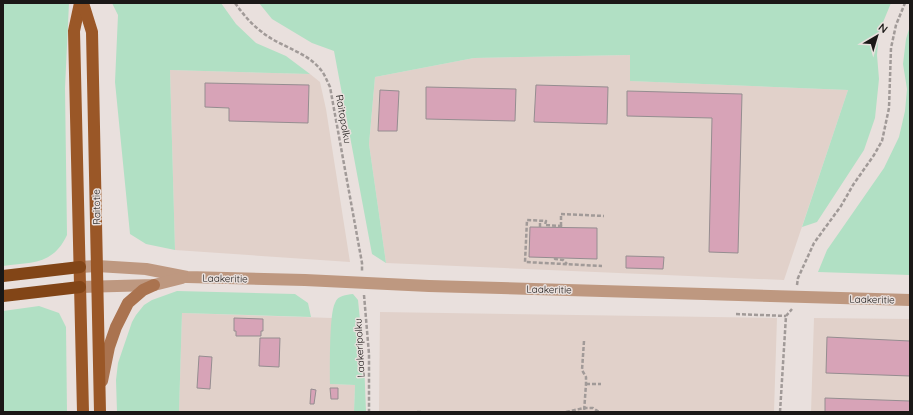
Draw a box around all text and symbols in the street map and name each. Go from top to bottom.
north arrow [857,16,897,56]
text: N [876,20,891,36]
street label: Raitopolku [333,93,354,145]
street label: Raitotie [90,189,103,225]
street label: Laakeritie [202,272,248,285]
street label: Laakeritie [526,283,572,296]
street label: Laakeritie [849,293,895,306]
street label: Laakeripolku [351,318,368,378]

